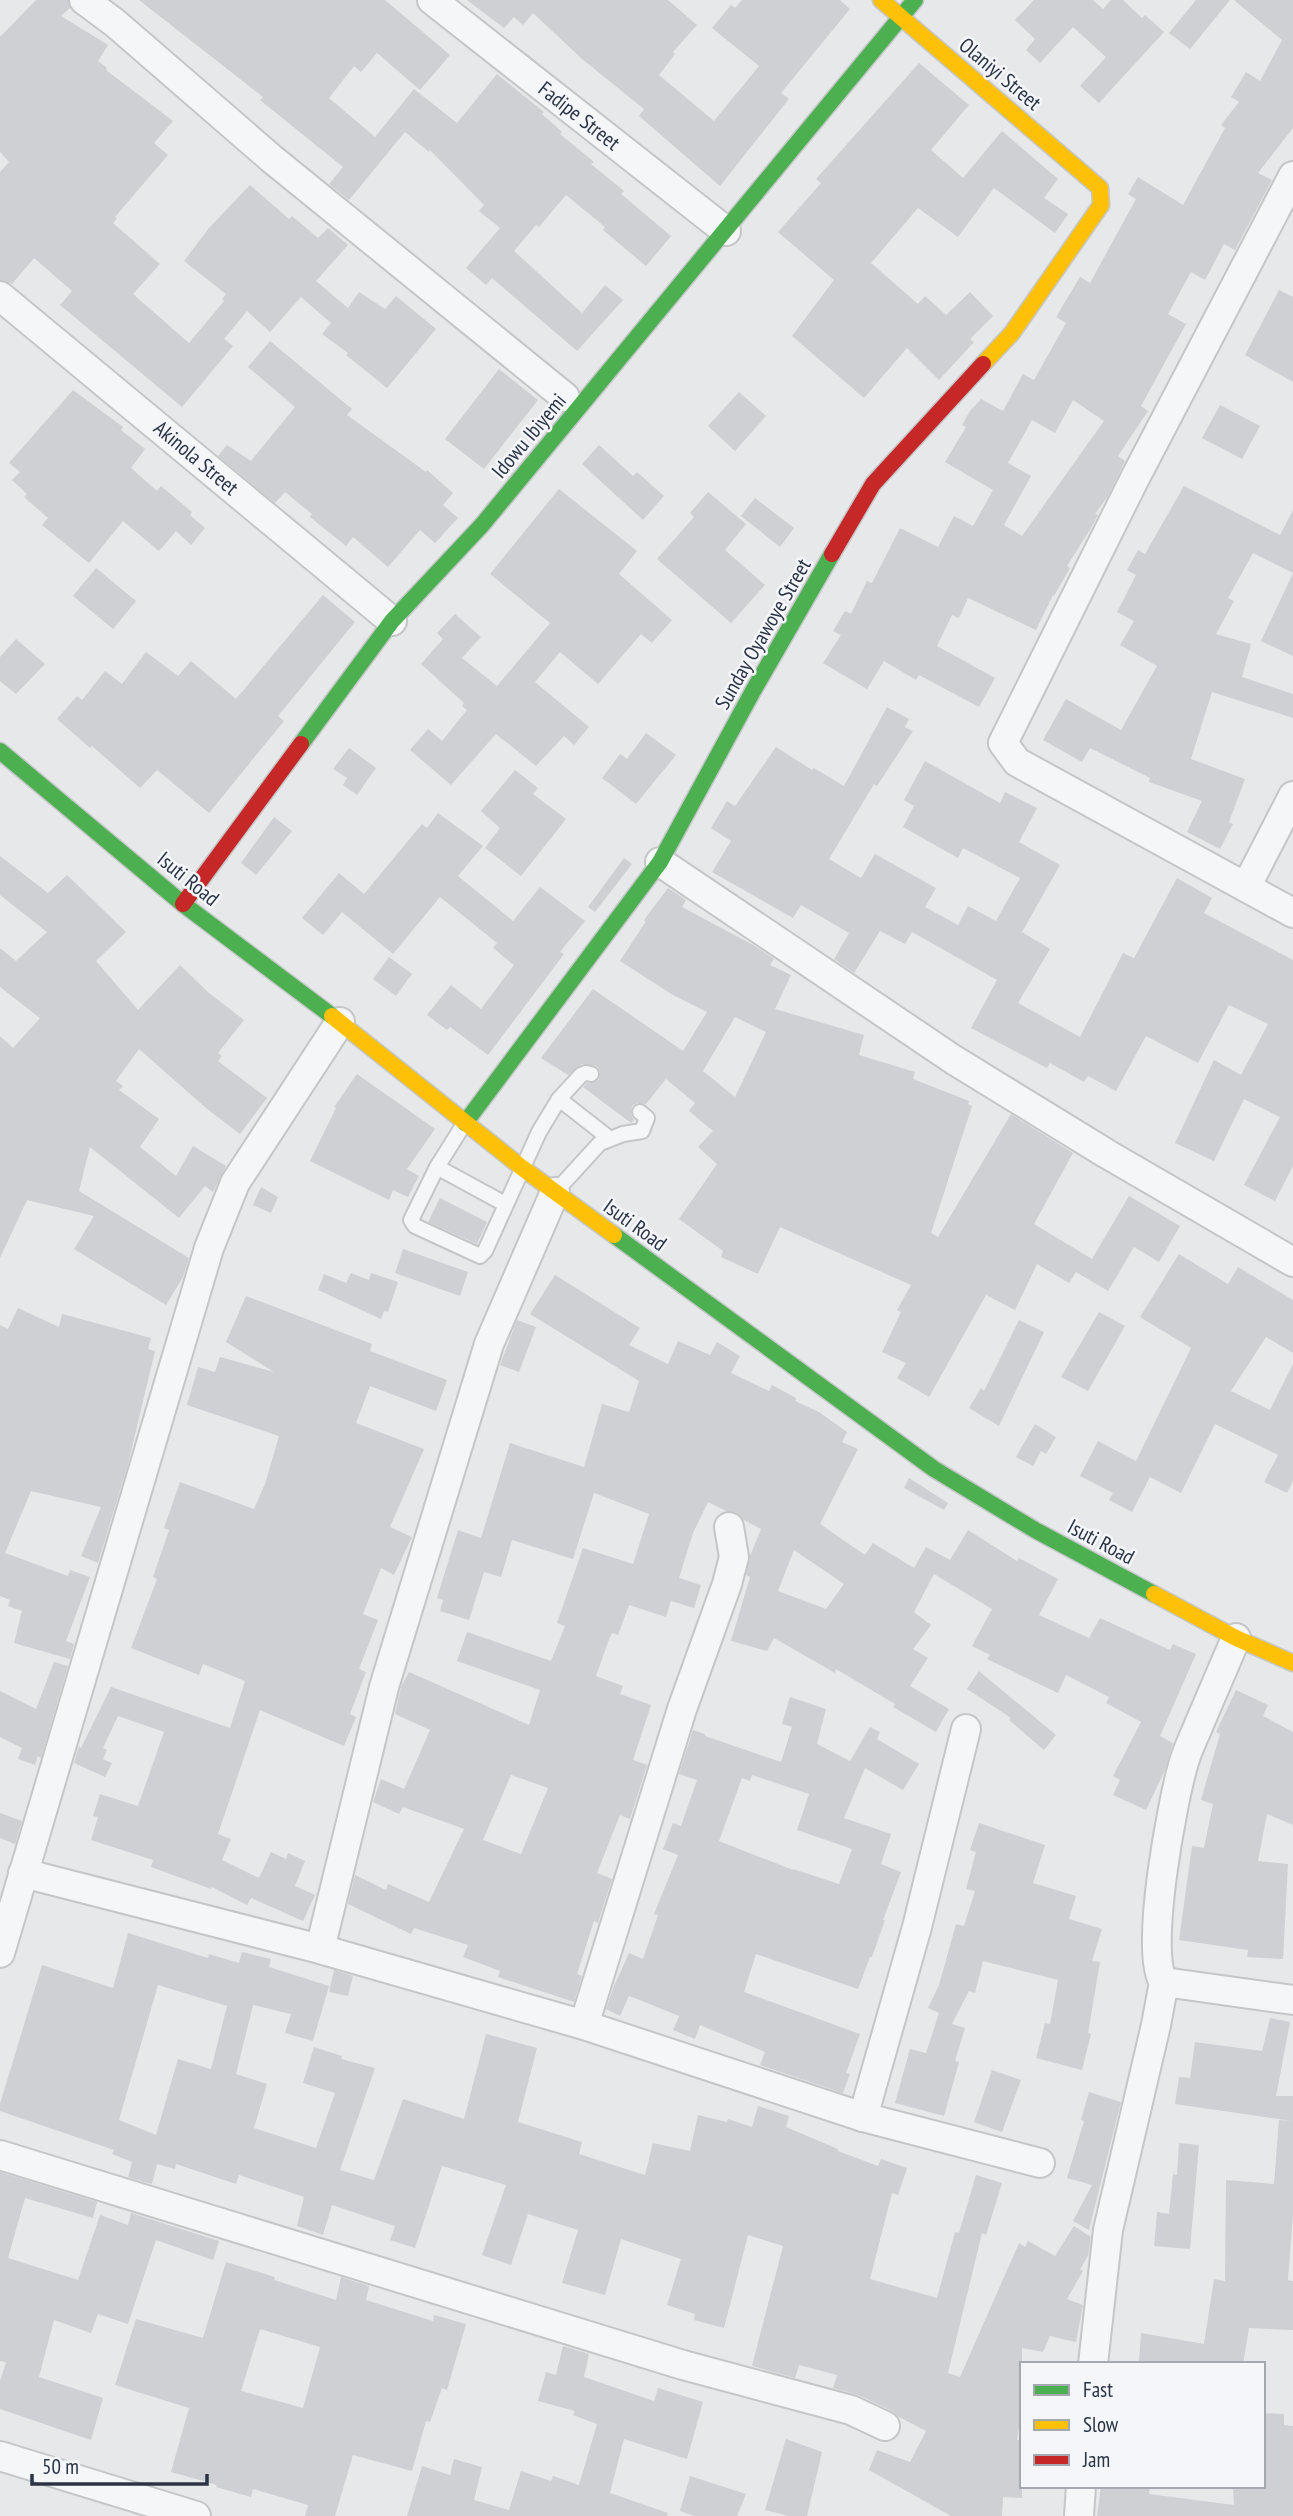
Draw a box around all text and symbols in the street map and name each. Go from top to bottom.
street label: Olaniyi Street [954,31,1047,116]
street label: Fadipe Street [533,75,626,156]
street label: Idowu Ibiyemi [485,388,572,483]
street label: Akinola Street [149,414,244,501]
street label: Sunday Oyawoye Street [708,553,817,714]
street label: Isuti Road [152,846,225,912]
street label: Isuti Road [598,1193,672,1257]
street label: Isuti Road [1063,1513,1139,1570]
legend [1020,2362,1265,2488]
text: Fast [1083,2376,1113,2403]
text: Slow [1083,2411,1119,2438]
scale bar [32,2442,206,2486]
text: Jam [1082,2446,1110,2473]
text: 50 m [42,2453,79,2480]

